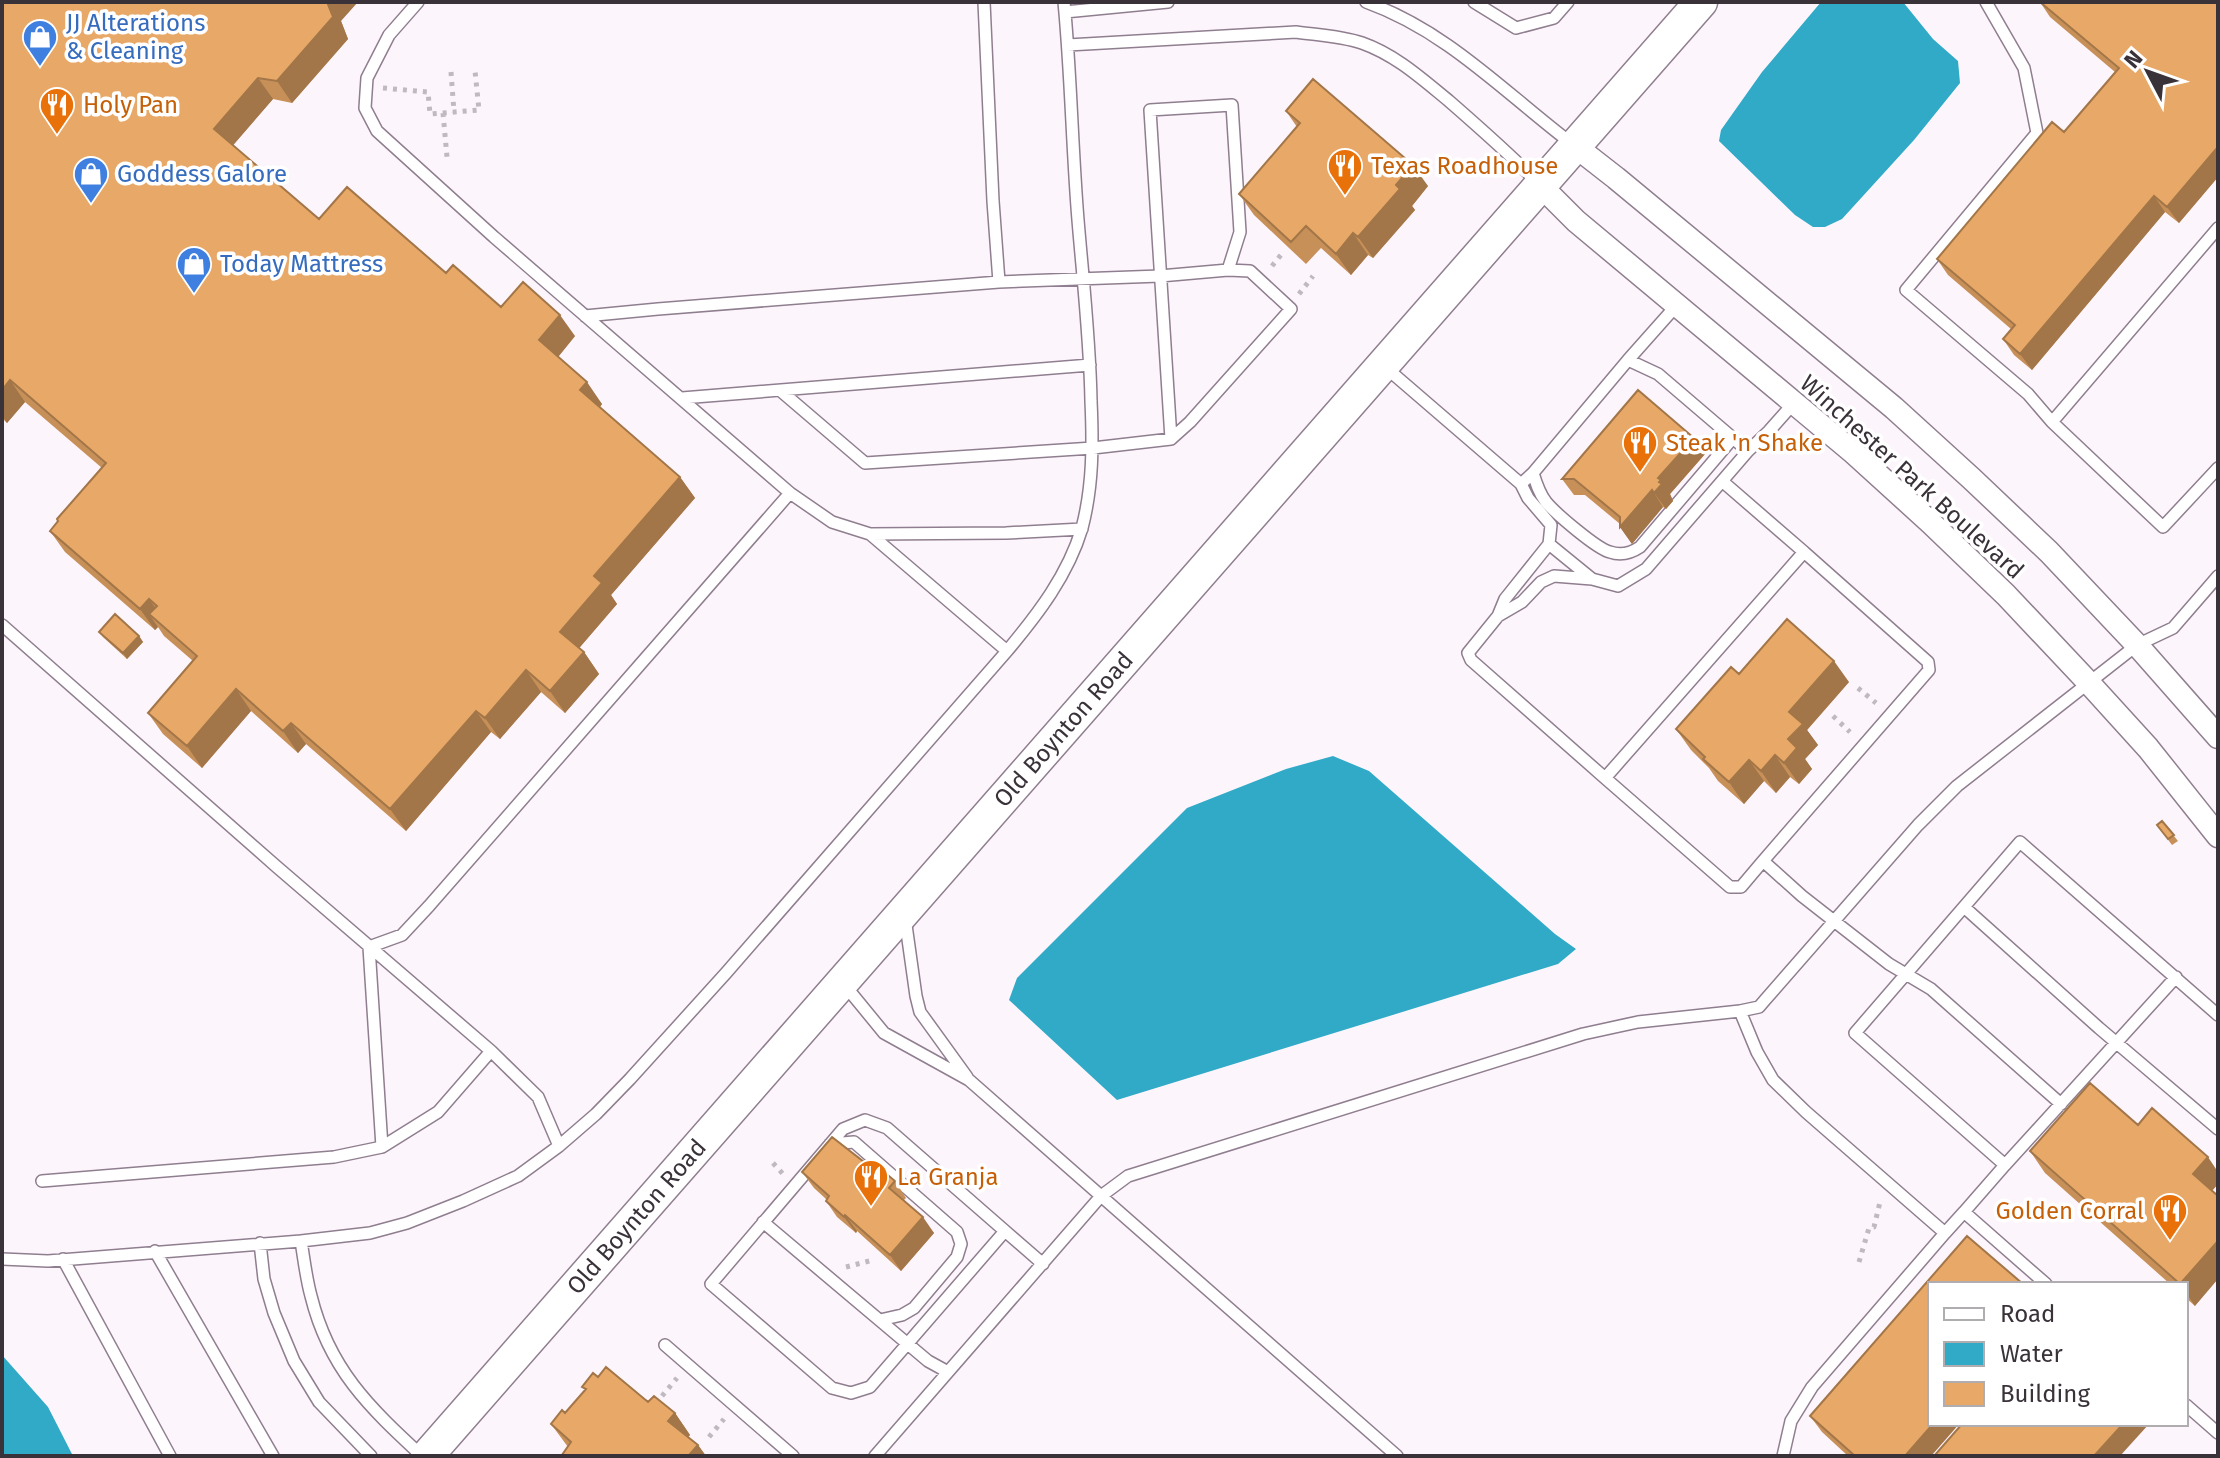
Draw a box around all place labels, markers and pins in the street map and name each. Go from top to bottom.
place label: JJ Alterations & Cleaning [66,9,205,65]
shop icon: JJ Alterations & Cleaning [21,18,59,68]
restaurant icon: Holy Pan [38,86,76,136]
place label: Holy Pan [83,91,178,119]
restaurant icon: Texas Roadhouse [1326,147,1364,197]
place label: Texas Roadhouse [1371,152,1558,180]
shop icon: Goddess Galore [72,155,110,205]
place label: Goddess Galore [117,160,287,188]
shop icon: Today Mattress [175,245,213,295]
place label: Today Mattress [220,250,383,278]
restaurant icon: Steak 'n Shake [1621,424,1659,474]
place label: Steak 'n Shake [1666,429,1823,457]
restaurant icon: La Granja [852,1158,890,1208]
place label: La Granja [897,1163,999,1191]
restaurant icon: Golden Corral [2151,1192,2189,1242]
place label: Golden Corral [1996,1197,2144,1225]

